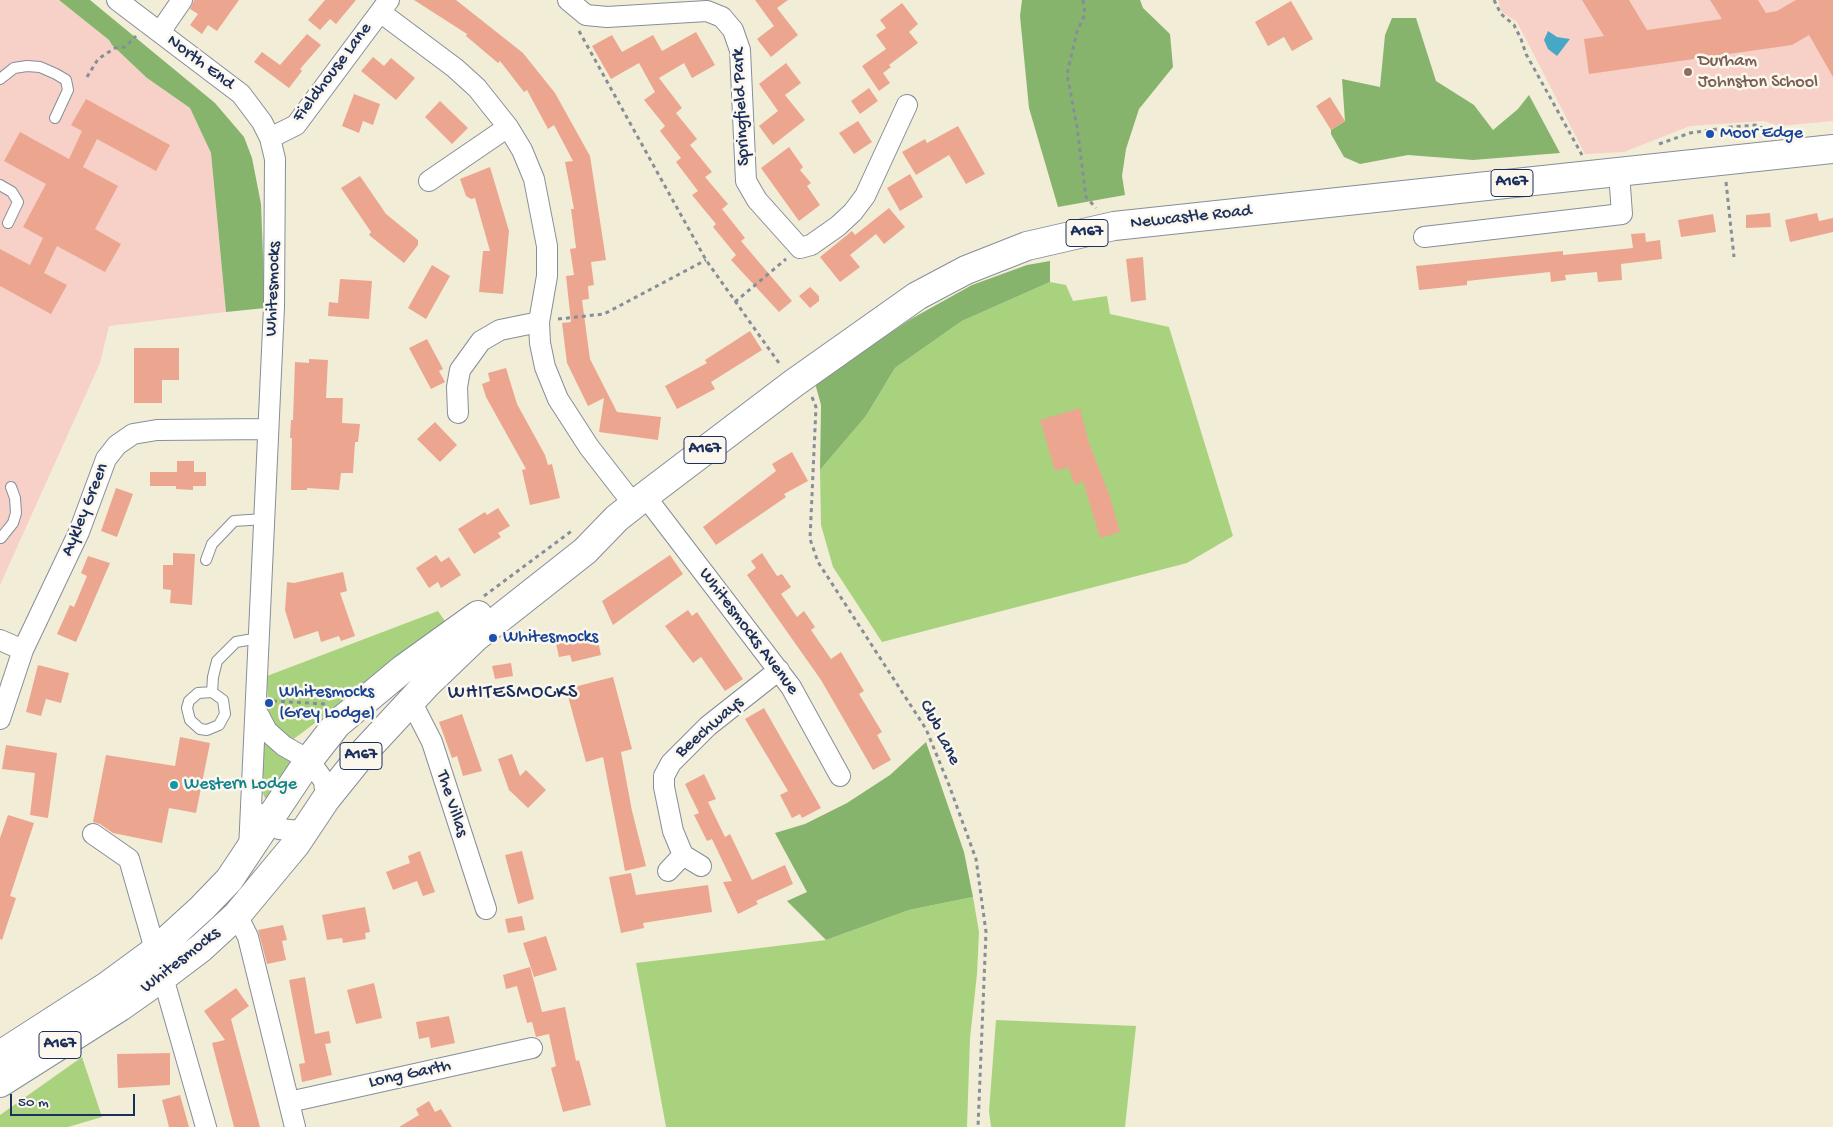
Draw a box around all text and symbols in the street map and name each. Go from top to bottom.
street label: Fieldhouse Lane [289,19,377,127]
street label: North End [162,31,238,95]
street label: Springfield Park [728,47,756,167]
place label: Durham Johnston School [1698,51,1818,94]
marker: Durham Johnston School [1682,66,1694,78]
place label: Moor Edge [1720,123,1803,145]
marker: Moor Edge [1704,128,1716,140]
road number: A167 [1491,170,1533,197]
street label: Newcastle Road [1129,201,1253,235]
road number: A167 [1066,220,1108,247]
street label: Whitesmocks [262,241,286,337]
road number: A167 [684,436,726,464]
street label: Aykley Green [57,460,115,560]
street label: Whitesmocks Avenue [693,564,803,700]
place label: Whitesmocks [503,627,598,649]
marker: Whitesmocks [487,632,499,644]
place label: Whitesmocks (Grey Lodge) [279,682,375,724]
district label: WHITESMOCKS [446,682,580,706]
street label: Beechways [672,693,748,763]
marker: Whitesmocks (Grey Lodge) [263,697,275,709]
street label: Club Lane [913,697,965,769]
road number: A167 [340,742,382,769]
street label: The Villas [430,768,472,840]
place label: Western Lodge [184,774,297,796]
marker: Western Lodge [168,779,180,791]
street label: Whitesmocks [137,923,225,999]
road number: A167 [39,1032,81,1058]
street label: Long Garth [367,1056,453,1094]
scale bar [12,1084,138,1116]
text: 50 m [18,1094,49,1112]

